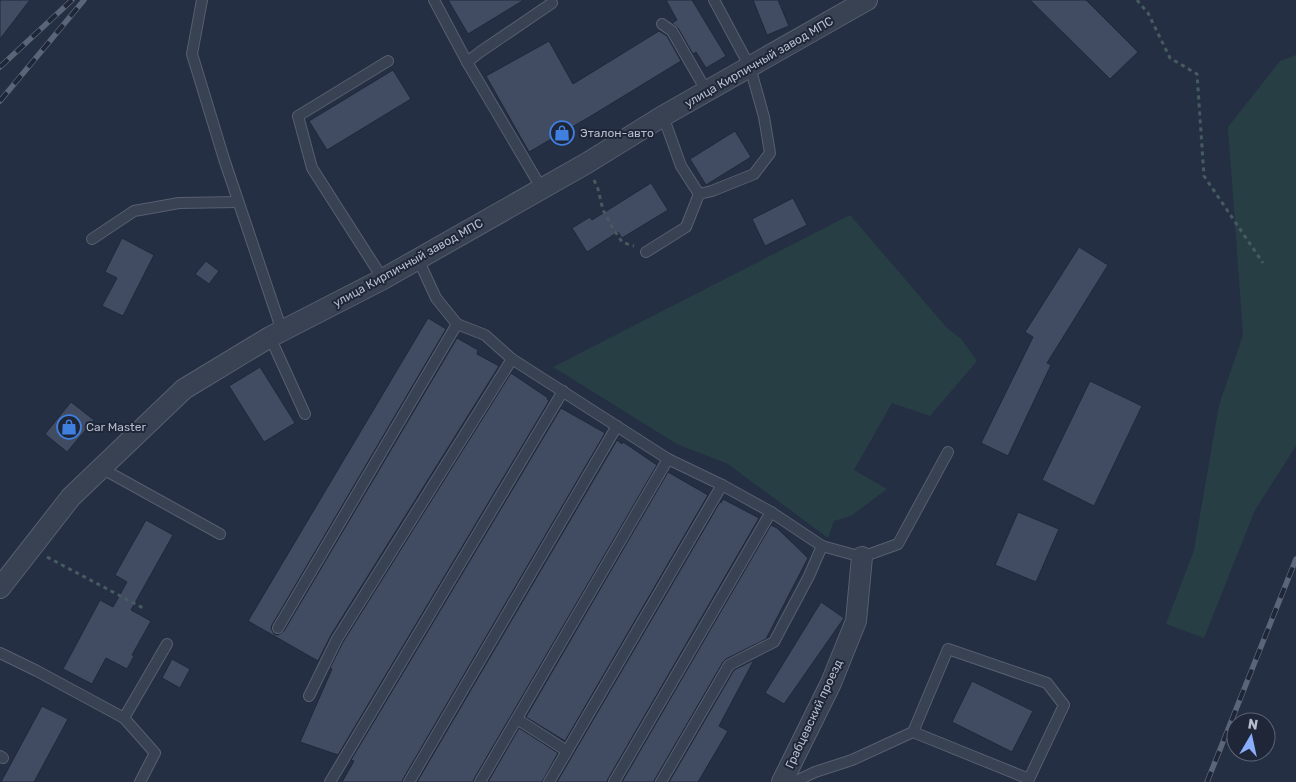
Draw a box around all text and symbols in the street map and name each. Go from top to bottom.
street label: улица Кирпичный завод МПС [682,14,836,110]
shop icon: Эталон-авто [549,120,575,146]
place label: Эталон-авто [580,126,654,140]
street label: улица Кирпичный завод МПС [331,216,485,310]
shop icon: Car Master [56,414,82,440]
place label: Car Master [86,420,147,434]
street label: Грабцевский проезд [783,657,845,771]
north arrow [1226,712,1276,762]
text: N [1247,715,1259,734]

